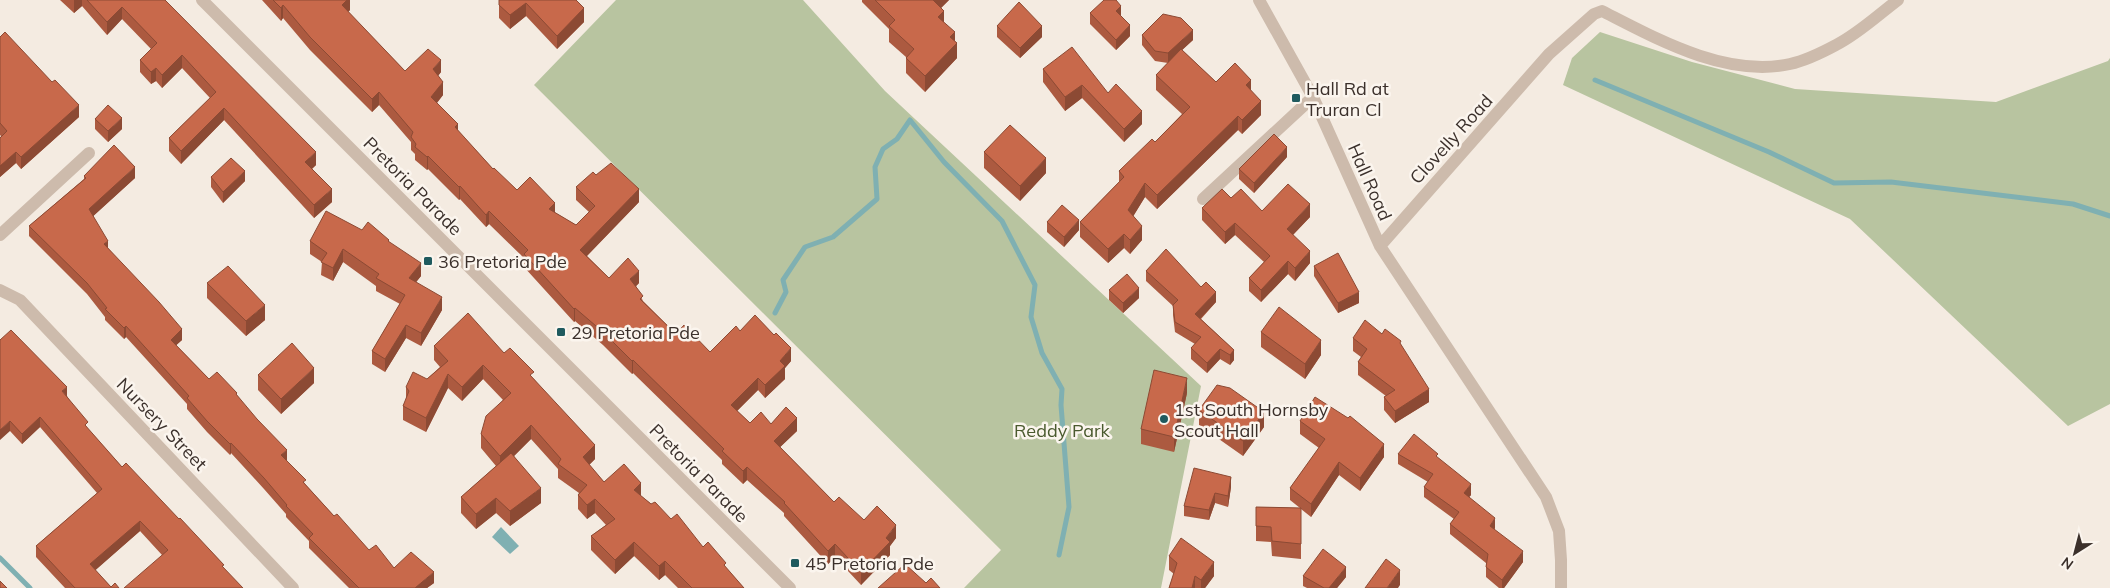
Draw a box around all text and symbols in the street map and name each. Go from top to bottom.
place label: Hall Rd at Truran Cl [1306,77,1389,121]
street label: Clovelly Road [1405,89,1497,189]
marker: Hall Rd at Truran Cl [1290,92,1302,104]
street label: Pretoria Parade [359,132,467,240]
street label: Hall Road [1343,140,1397,224]
place label: 36 Pretoria Pde [438,250,567,273]
marker: 36 Pretoria Pde [422,255,434,267]
place label: 29 Pretoria Pde [571,321,700,344]
marker: 29 Pretoria Pde [555,326,567,338]
street label: Nursery Street [112,373,212,475]
place label: 1st South Hornsby Scout Hall [1174,398,1329,442]
marker: 1st South Hornsby Scout Hall [1158,413,1170,425]
street label: Pretoria Parade [645,419,753,527]
park label: Reddy Park [1014,419,1111,442]
north arrow [2050,528,2100,578]
place label: 45 Pretoria Pde [805,552,934,575]
text: N [2058,553,2077,574]
marker: 45 Pretoria Pde [789,557,801,569]

